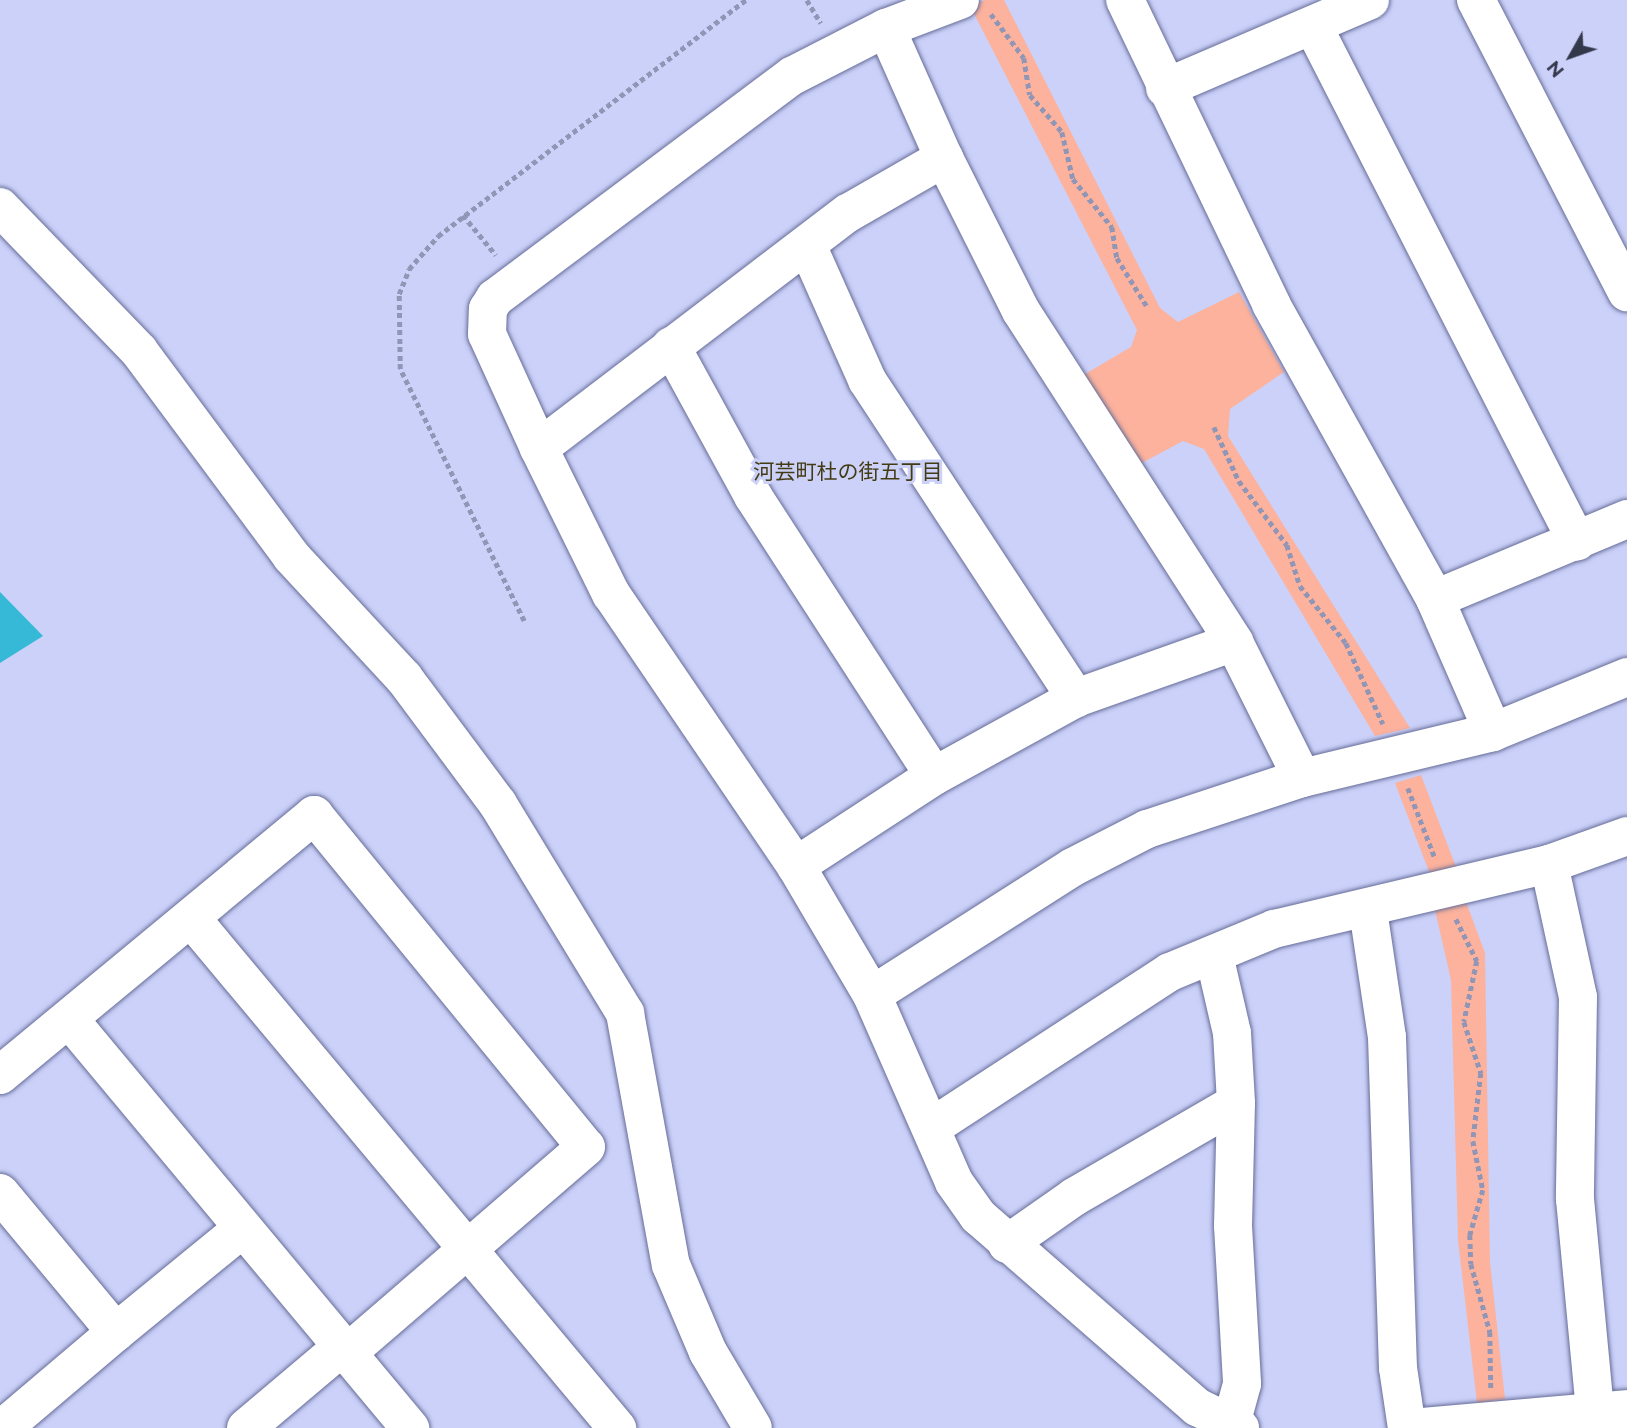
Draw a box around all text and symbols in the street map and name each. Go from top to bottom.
north arrow [1536,21,1606,91]
text: N [1542,57,1568,82]
district label: 河芸町杜の街五丁目 [754,459,942,485]

